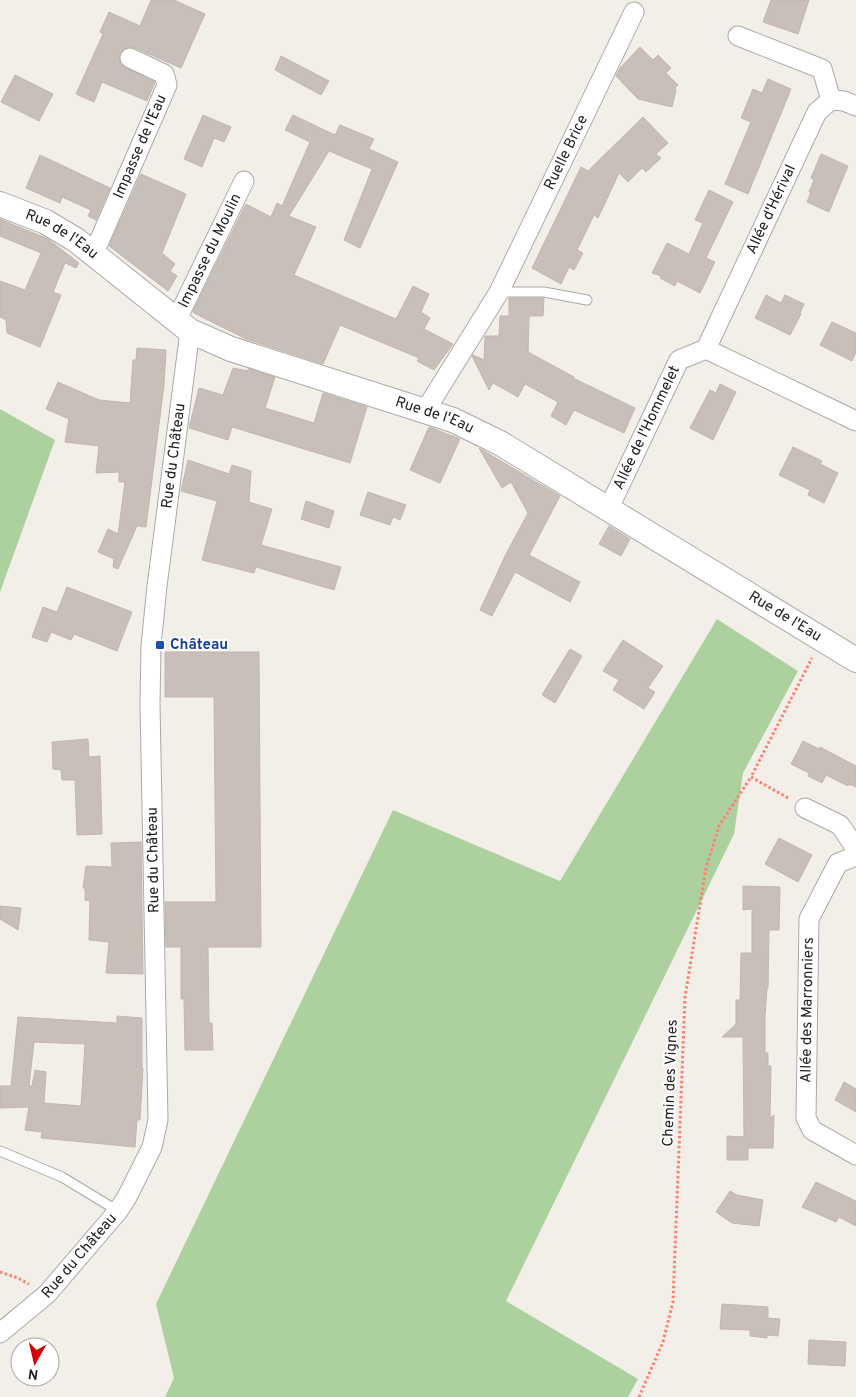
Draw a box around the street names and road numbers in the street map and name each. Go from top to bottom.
street label: Impasse de l'Eau [109,92,171,202]
street label: Ruelle Brice [540,112,592,193]
street label: Allée d'Hérival [742,162,800,257]
street label: Impasse du Moulin [174,191,246,311]
street label: Rue de l'Eau [23,205,102,263]
street label: Allée de l'Hommelet [609,363,684,493]
street label: Rue de l'Eau [393,393,477,438]
street label: Rue du Château [158,402,190,510]
street label: Rue de l'Eau [745,587,825,646]
street label: Rue du Château [144,807,164,913]
street label: Allée des Marronniers [797,937,819,1083]
street label: Chemin des Vignes [659,1019,683,1147]
street label: Rue du Château [38,1210,121,1303]

